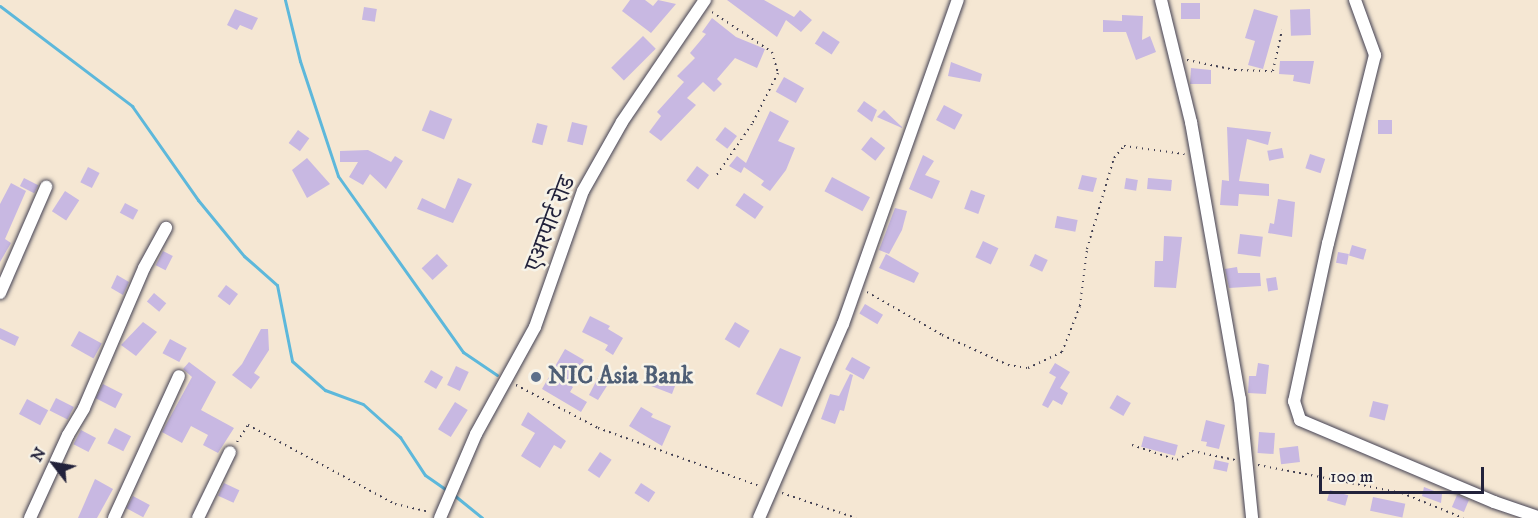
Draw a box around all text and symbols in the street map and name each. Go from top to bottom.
street label: एअरपोर्ट रोड [520,172,582,276]
place label: NIC Asia Bank [548,363,693,391]
marker: NIC Asia Bank [529,370,543,384]
north arrow [24,434,84,494]
text: N [27,444,51,466]
scale bar [1322,455,1487,493]
text: 100 m [1330,466,1373,488]

